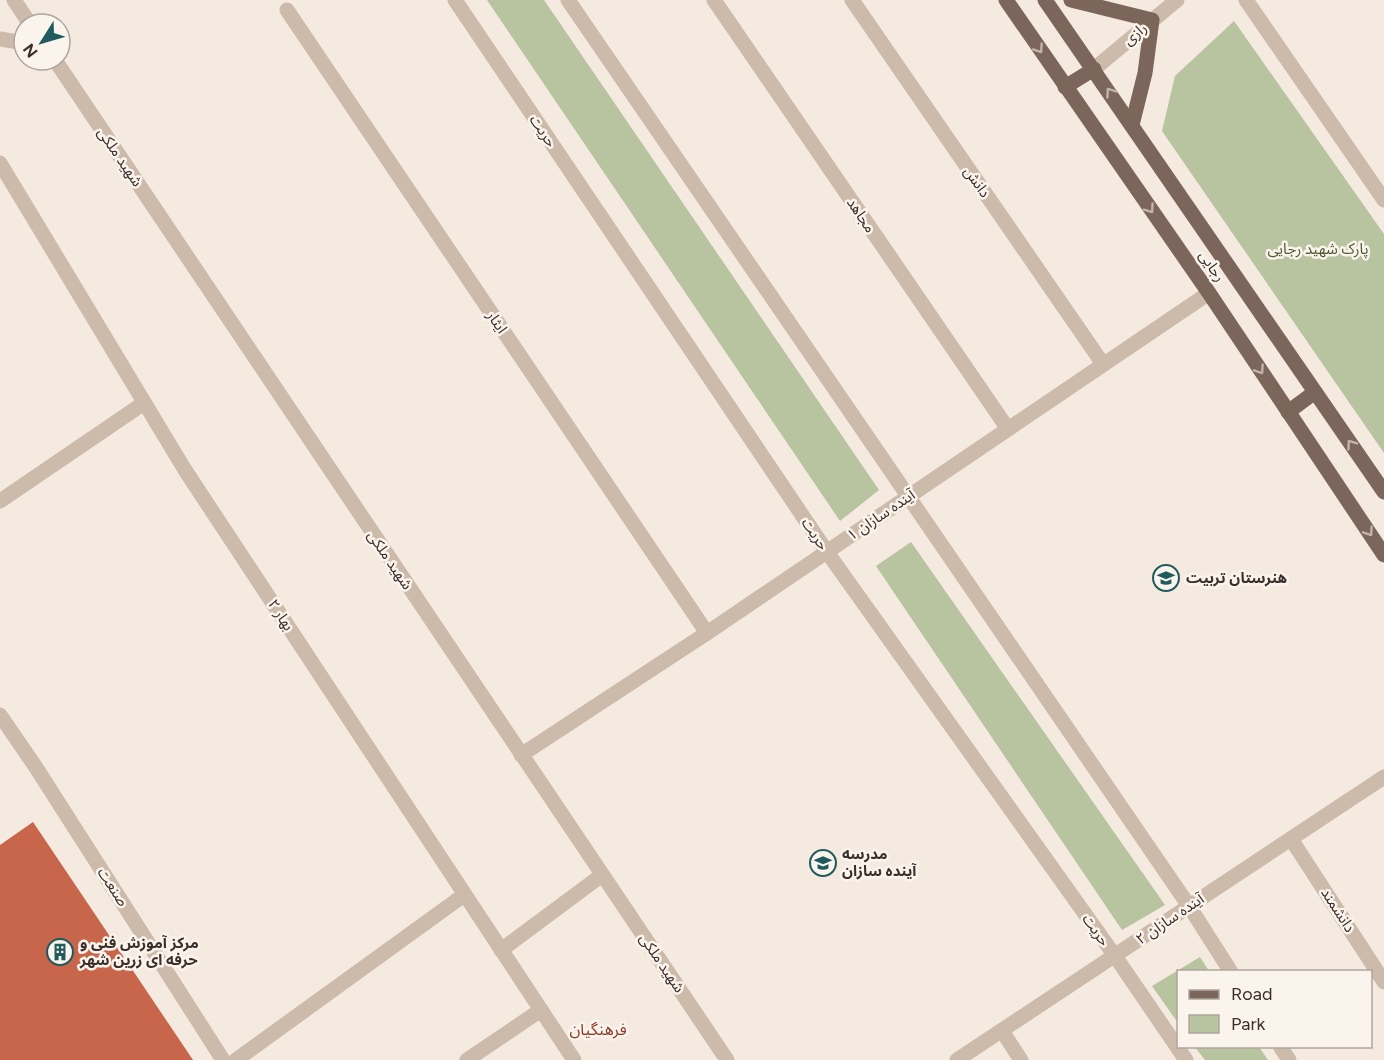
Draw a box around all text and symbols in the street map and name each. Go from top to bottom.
north arrow [12,12,72,72]
street label: رازی [1119,19,1151,49]
text: N [19,40,42,61]
one-way arrow [1032,42,1043,53]
one-way arrow [1106,88,1117,99]
street label: حریت [526,111,560,151]
street label: شهید ملکی [94,124,147,190]
street label: دانش [960,163,994,201]
street label: مجاهد [843,194,879,236]
one-way arrow [1143,202,1154,213]
park label: پارک شهید رجایی [1268,240,1368,259]
street label: رجایی [1195,247,1229,285]
street label: ایثار [482,306,511,337]
one-way arrow [1253,363,1264,374]
one-way arrow [1347,439,1358,450]
street label: آینده سازان ۱ [843,485,919,544]
street label: حریت [798,514,832,554]
one-way arrow [1361,526,1373,536]
street label: شهید ملکی [364,527,417,593]
school or university icon: هنرستان تربیت [1151,563,1181,593]
place label: هنرستان تربیت [1186,569,1288,587]
street label: بهار ۲ [264,596,298,634]
place label: مدرسه آینده سازان [842,845,918,880]
school or university icon: مدرسه آینده سازان [808,848,838,878]
street label: صنعت [94,864,132,910]
street label: دانشمند [1317,884,1359,936]
street label: آینده سازان ۲ [1132,889,1208,948]
street label: حریت [1079,910,1114,950]
street label: شهید ملکی [636,930,689,996]
place label: مرکز آموزش فنی و حرفه ای زرین شهر [79,934,199,969]
building icon: مرکز آموزش فنی و حرفه ای زرین شهر [45,937,75,967]
legend [1177,970,1372,1048]
text: Road [1231,983,1272,1005]
text: Park [1231,1013,1266,1035]
district label: فرهنگیان [569,1020,627,1039]

